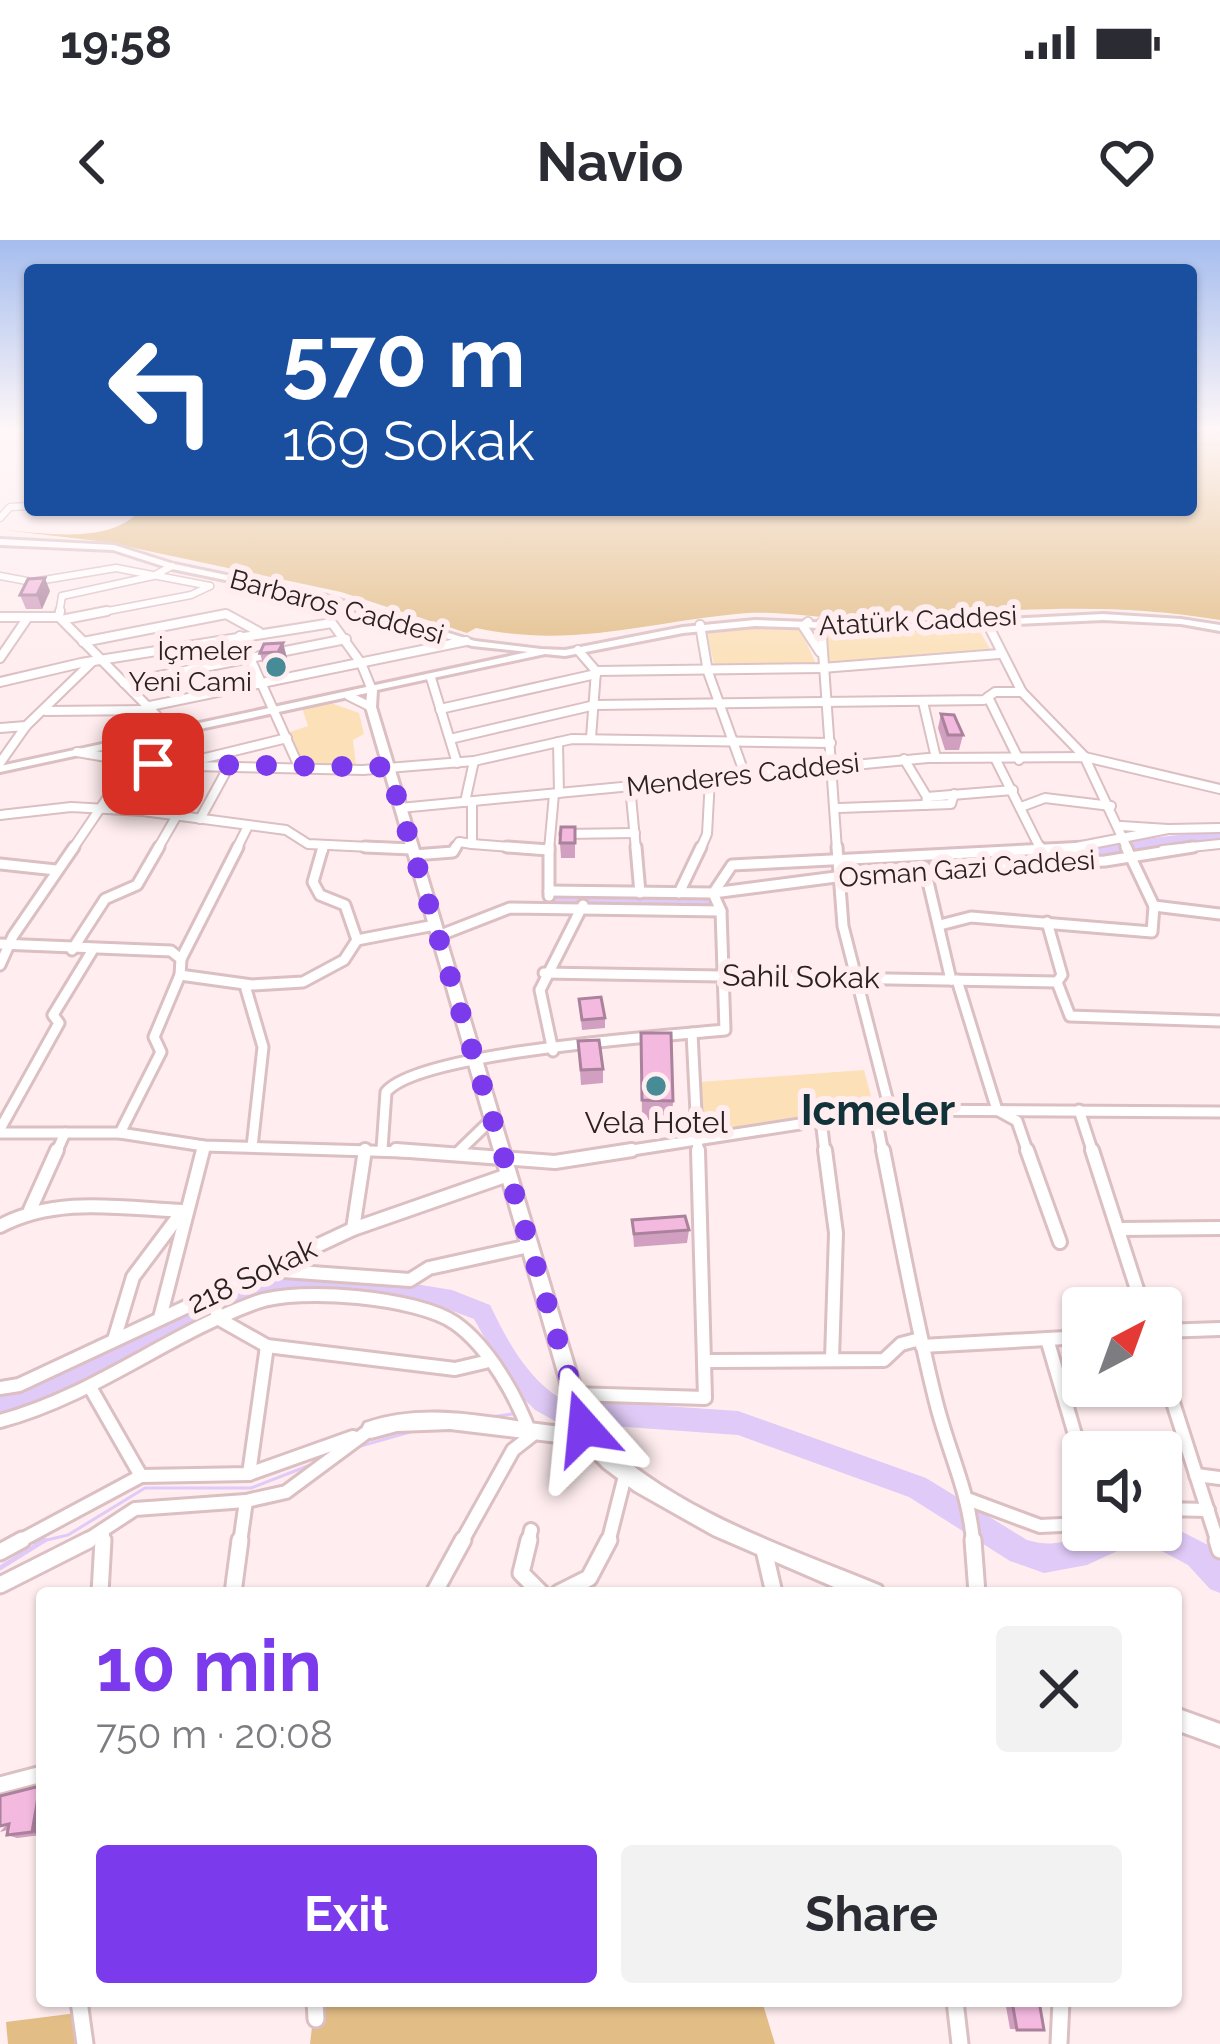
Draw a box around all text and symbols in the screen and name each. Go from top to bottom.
text: 19:58 [60,16,172,69]
icon: back [60,129,126,195]
icon: heart [1094,129,1160,195]
text: Navio [536,130,684,194]
text: 570 m [282,308,526,407]
icon: left [84,312,240,468]
text: 169 Sokak [282,409,535,473]
street label: Barbaros Caddesi [227,563,447,650]
street label: Atatürk Caddesi [818,600,1018,641]
place label: İçmeler Yeni Cami [129,635,253,697]
marker: İçmeler Yeni Cami [263,654,289,680]
pin [102,713,204,815]
icon: arrive [120,731,186,797]
street label: Menderes Caddesi [625,747,861,802]
street label: Osman Gazi Caddesi [838,844,1096,893]
street label: Sahil Sokak [722,958,880,995]
marker: Vela Hotel [643,1073,669,1099]
district label: Icmeler [801,1086,955,1135]
place label: Vela Hotel [584,1105,728,1140]
street label: 218 Sokak [182,1230,322,1321]
north arrow [1062,1287,1182,1407]
map controls [1062,1287,1182,1551]
position arrow [521,1365,647,1491]
button: sound [1062,1431,1182,1551]
text: 10 min [96,1623,322,1708]
button: close [996,1626,1122,1752]
text: 750 m · 20:08 [96,1711,333,1757]
button: Exit [96,1845,597,1983]
button: Share [621,1845,1122,1983]

